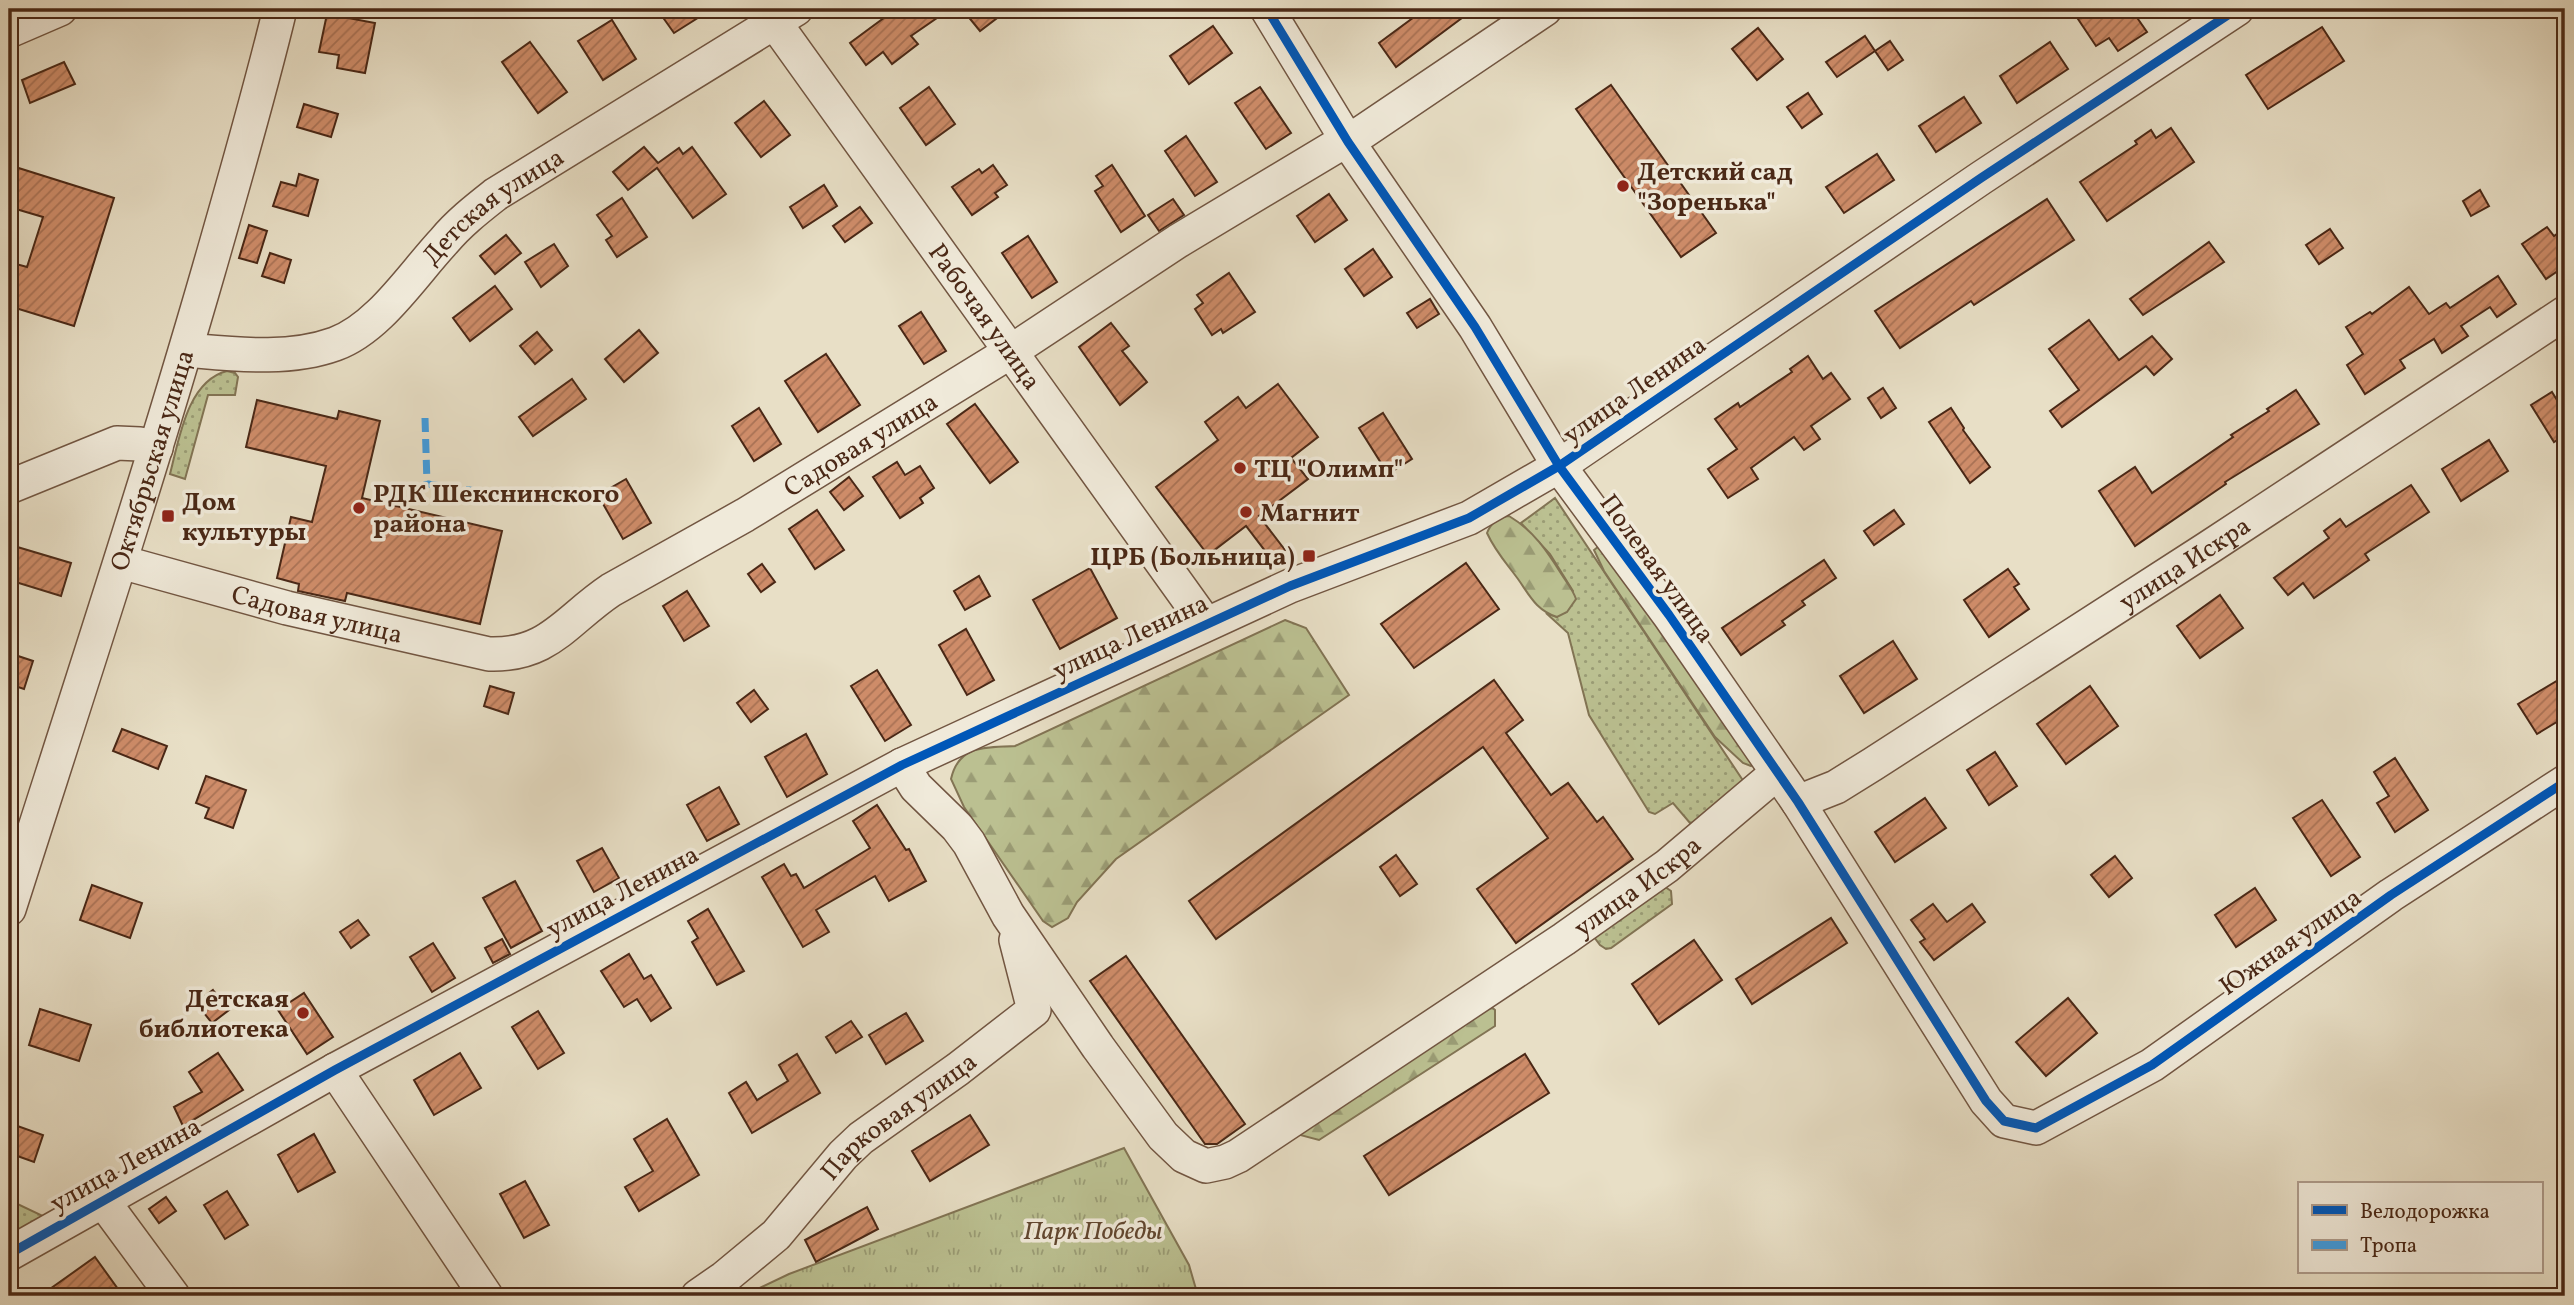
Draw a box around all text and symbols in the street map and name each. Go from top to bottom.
street label: Детская улица [415,140,572,274]
place label: Детский сад "Зоренька" [1637,155,1793,221]
marker: Детский сад "Зоренька" [1615,178,1631,194]
street label: Рабочая улица [919,237,1049,398]
street label: улица Ленина [1556,328,1714,454]
street label: Октябрьская улица [102,346,204,576]
street label: Садовая улица [777,385,945,507]
place label: ТЦ "Олимп" [1254,452,1403,488]
marker: ТЦ "Олимп" [1232,460,1248,476]
place label: РДК Шекснинского района [373,477,619,543]
place label: Дом культуры [182,485,306,551]
street label: Полевая улица [1590,487,1723,651]
place label: Магнит [1260,496,1360,532]
marker: РДК Шекснинского района [351,500,367,516]
marker: Магнит [1238,504,1254,520]
marker: Дом культуры [160,508,176,524]
street label: улица Искра [2113,509,2258,621]
place label: ЦРБ (Больница) [1090,540,1295,576]
marker: ЦРБ (Больница) [1301,548,1317,564]
street label: Садовая улица [227,577,406,654]
street label: улица Ленина [1047,586,1215,690]
street label: улица Искра [1567,828,1710,947]
street label: улица Ленина [540,837,706,948]
street label: Южная улица [2213,880,2370,1005]
place label: Детская библиотека [139,982,289,1048]
marker: Детская библиотека [295,1005,311,1021]
street label: Парковая улица [813,1045,985,1189]
street label: улица Ленина [44,1109,208,1222]
legend [2298,1182,2542,1274]
text: Велодорожка [2360,1198,2490,1227]
park label: Парк Победы [1023,1214,1163,1250]
text: Тропа [2360,1232,2417,1261]

